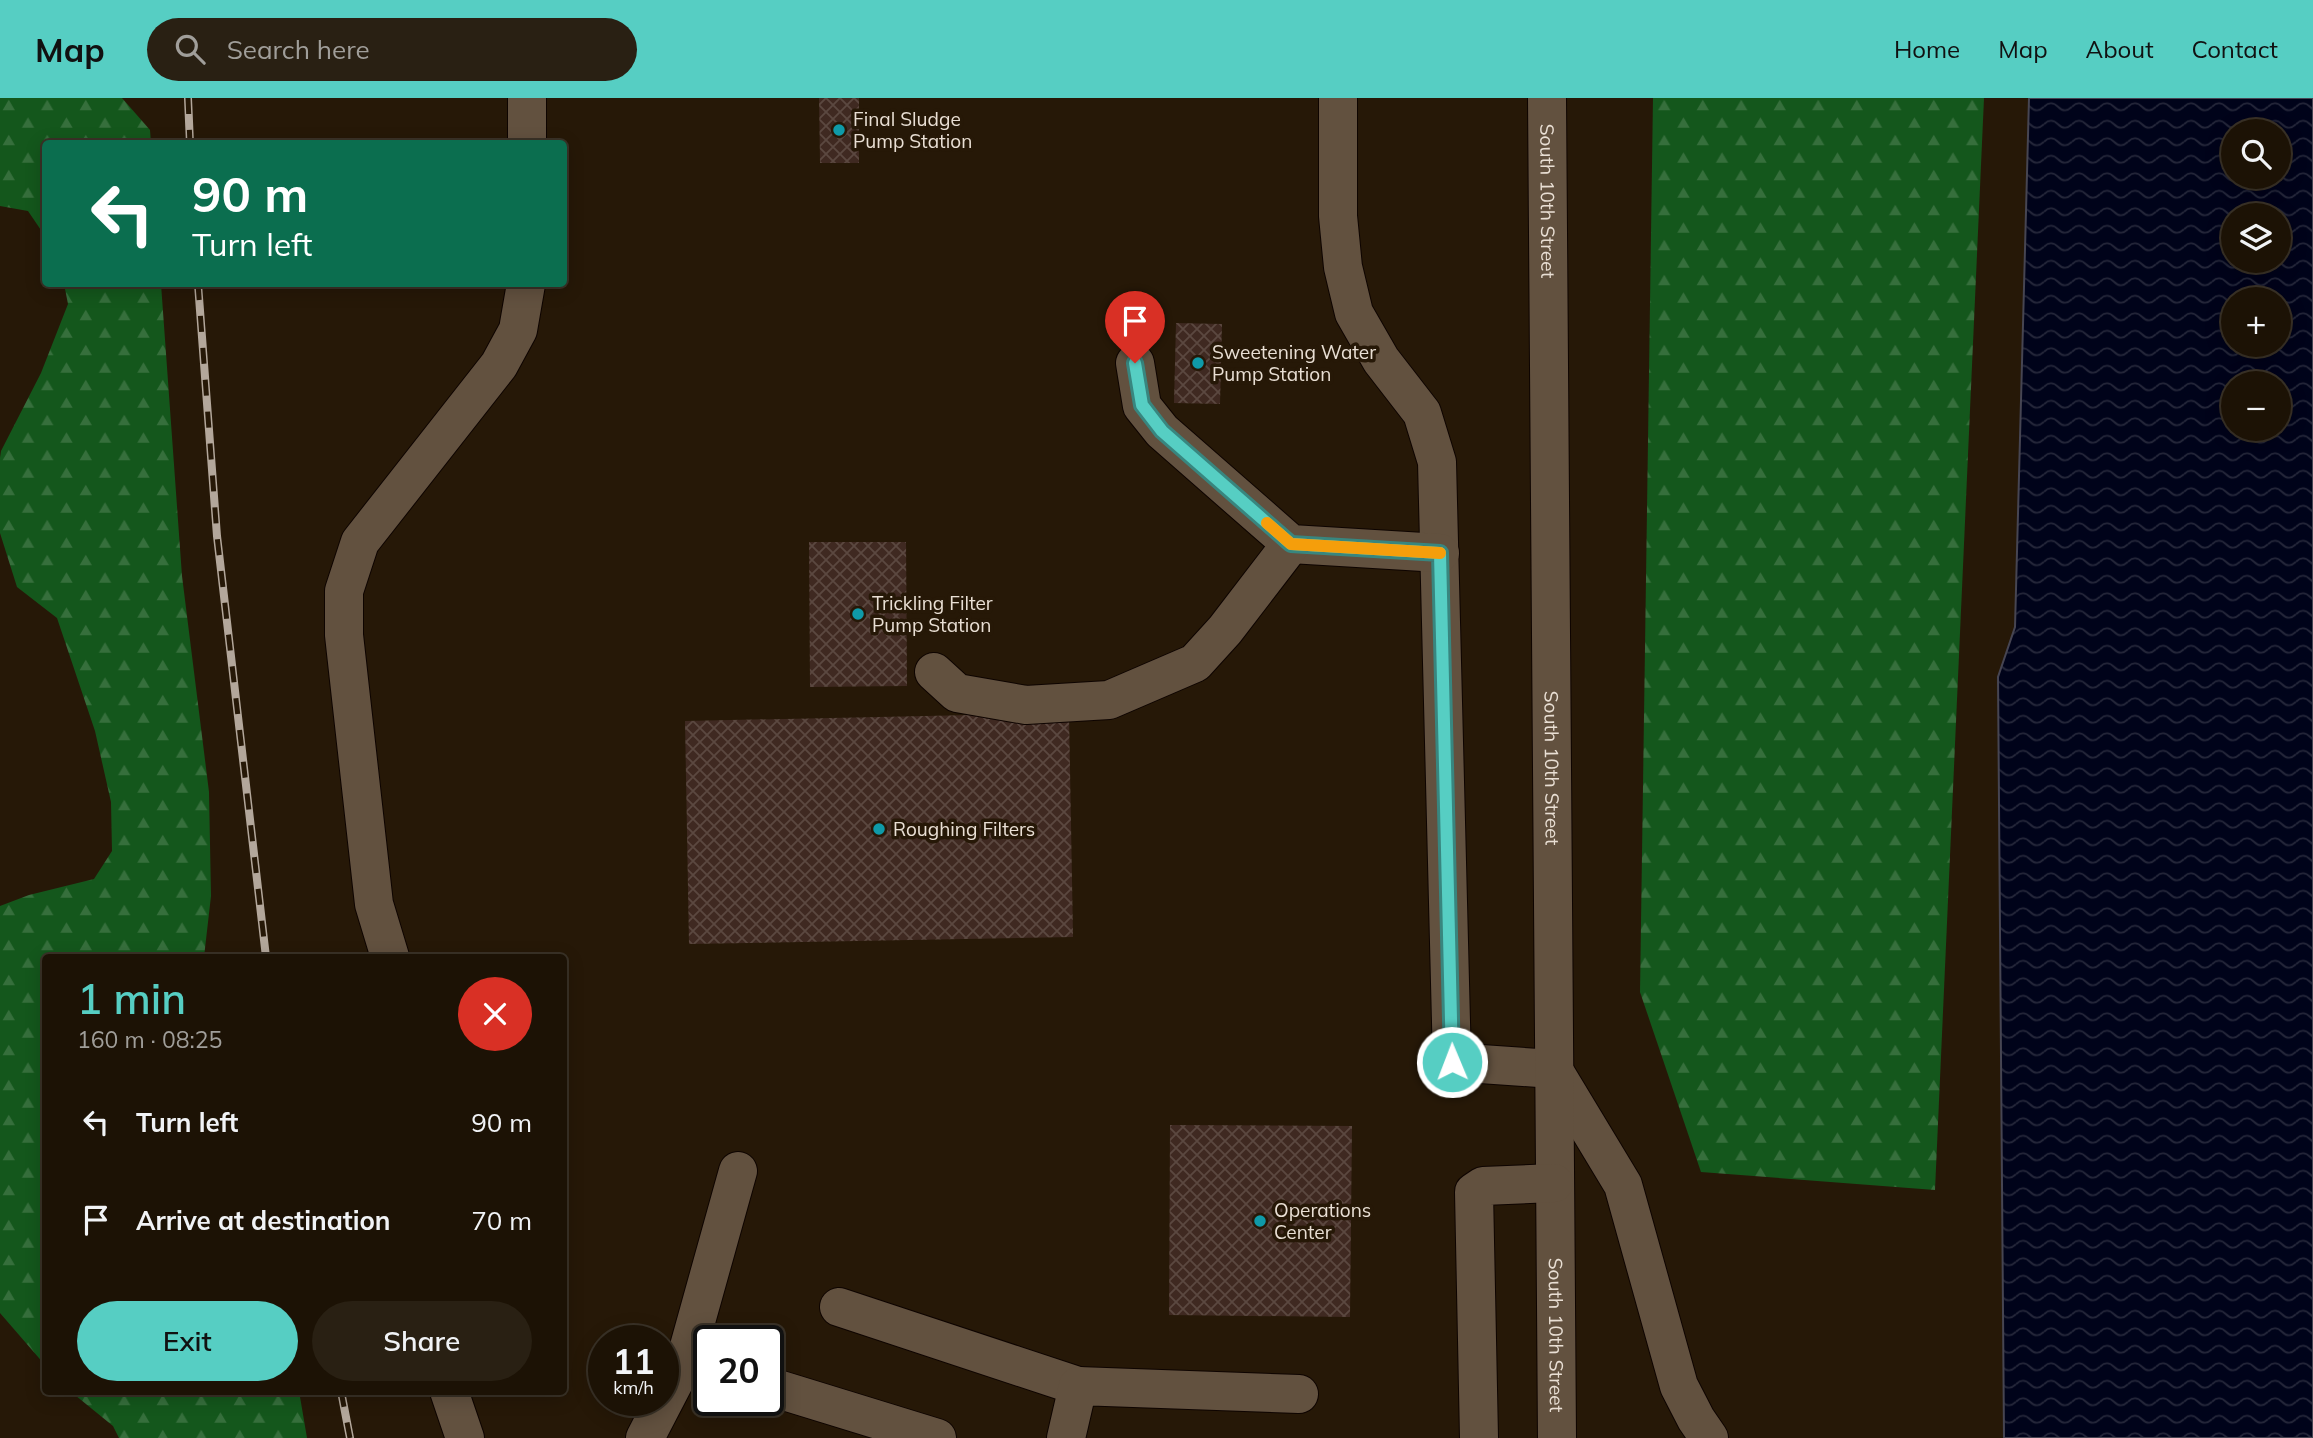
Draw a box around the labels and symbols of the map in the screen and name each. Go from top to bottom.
place label: Final Sludge Pump Station [853,107,972,153]
marker: Final Sludge Pump Station [831,122,847,138]
street label: South 10th Street [1535,124,1560,279]
pin [1105,291,1165,363]
place label: Sweetening Water Pump Station [1212,340,1376,386]
marker: Sweetening Water Pump Station [1190,355,1206,371]
place label: Trickling Filter Pump Station [872,591,993,637]
marker: Trickling Filter Pump Station [850,606,866,622]
street label: South 10th Street [1539,691,1565,846]
place label: Roughing Filters [893,817,1035,841]
marker: Roughing Filters [871,821,887,837]
position arrow [1415,1025,1489,1099]
place label: Operations Center [1274,1198,1371,1244]
marker: Operations Center [1252,1213,1268,1229]
street label: South 10th Street [1544,1258,1569,1413]
speed limit sign: 20 [693,1325,784,1416]

